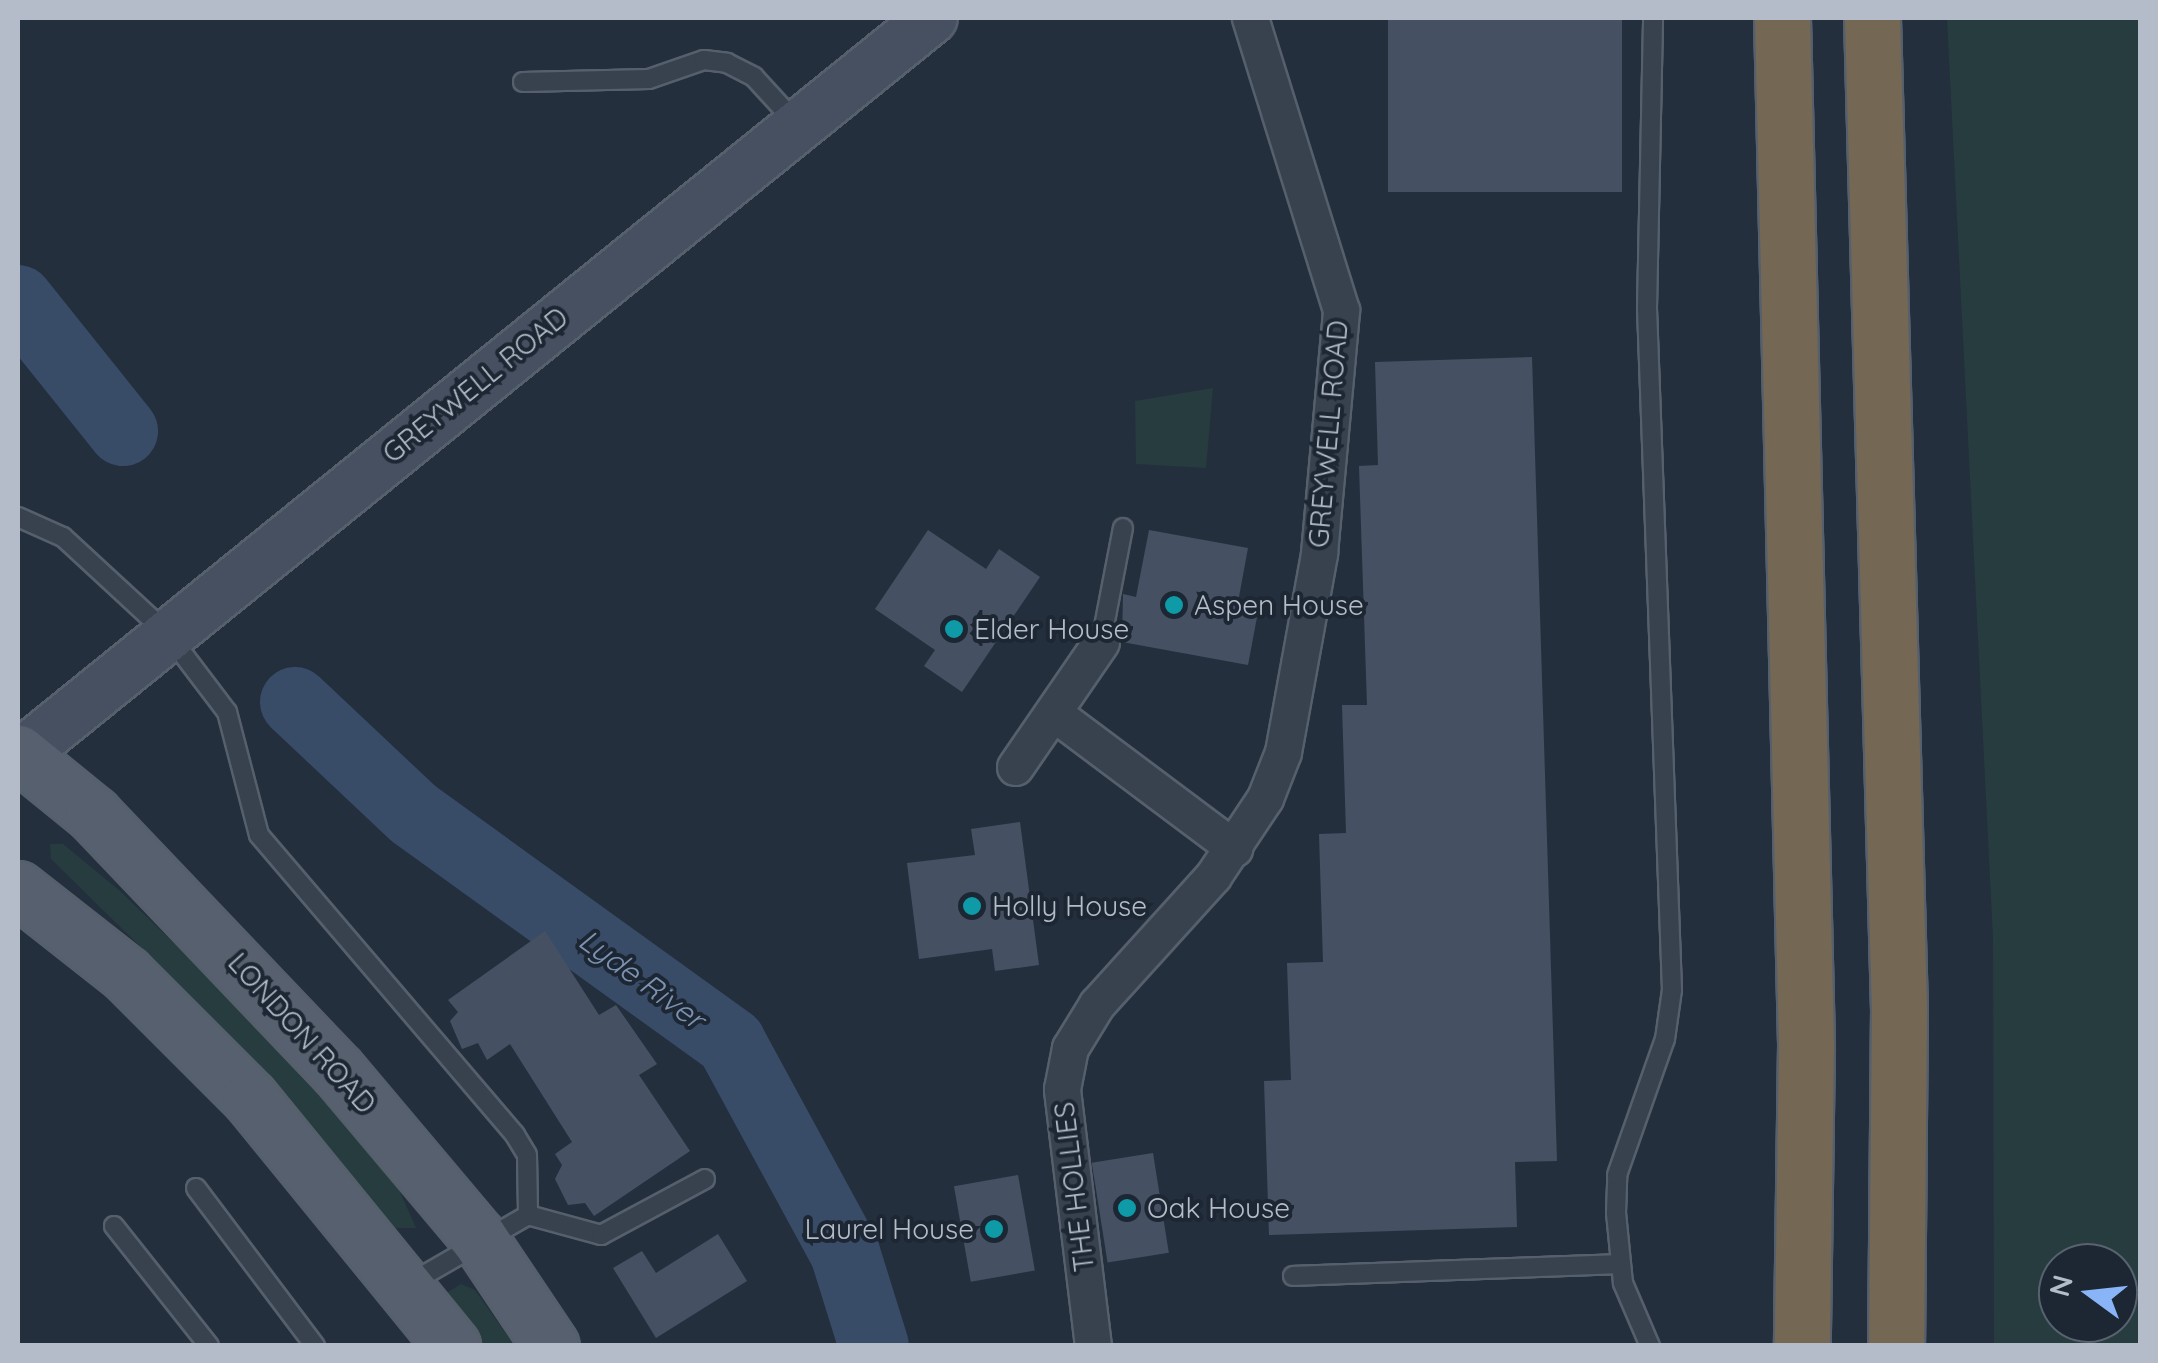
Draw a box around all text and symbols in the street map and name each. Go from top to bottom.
street label: GREYWELL ROAD [376,300,574,470]
street label: GREYWELL ROAD [1301,319,1355,549]
place label: Aspen House [1194,588,1364,622]
marker: Aspen House [1163,594,1185,616]
place label: Elder House [974,612,1129,646]
marker: Elder House [943,618,965,640]
place label: Holly House [992,889,1147,923]
marker: Holly House [961,895,983,917]
water label: Lyde River [572,921,712,1037]
street label: LONDON ROAD [221,946,383,1120]
street label: THE HOLLIES [1047,1100,1101,1274]
place label: Oak House [1147,1191,1290,1225]
marker: Oak House [1116,1197,1138,1219]
place label: Laurel House [804,1212,974,1246]
marker: Laurel House [983,1218,1005,1240]
north arrow [2038,1243,2138,1343]
text: N [2041,1271,2080,1300]

